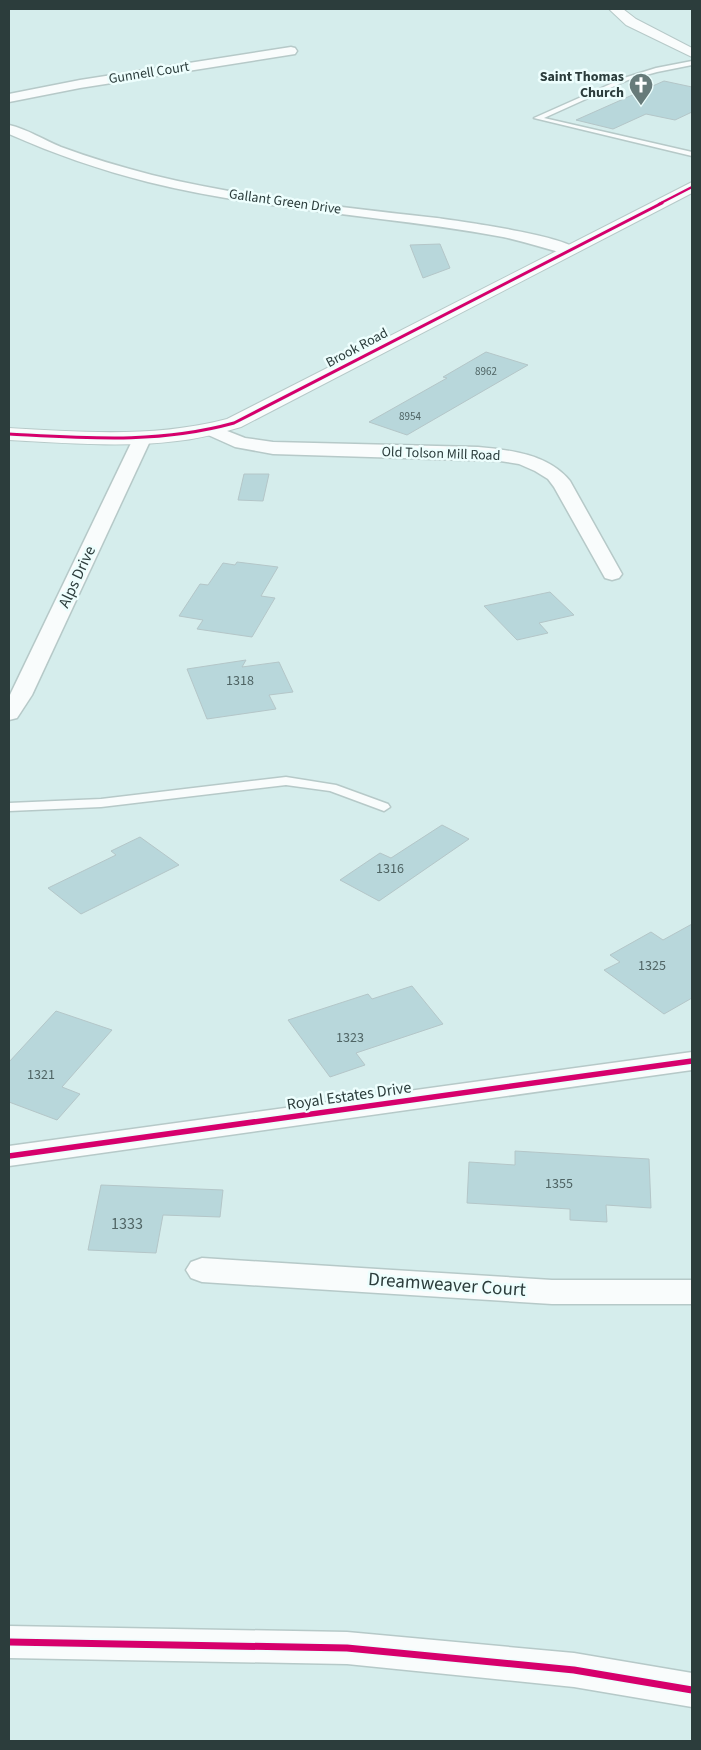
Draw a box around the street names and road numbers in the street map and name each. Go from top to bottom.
street label: Gunnell Court [107,57,191,89]
street label: Gallant Green Drive [228,184,342,220]
street label: Brook Road [322,323,392,373]
street label: Old Tolson Mill Road [381,442,501,466]
street label: Alps Drive [53,542,101,612]
street label: Royal Estates Drive [285,1076,413,1116]
street label: Dreamweaver Court [367,1266,527,1304]

